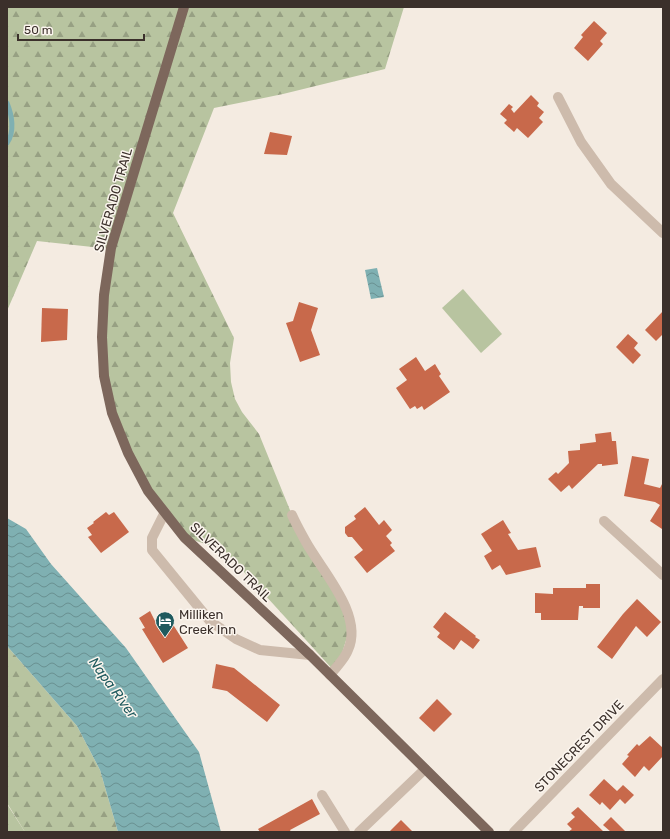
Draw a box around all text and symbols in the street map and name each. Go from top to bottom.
scale bar [18,16,144,42]
text: 50 m [24,23,52,37]
street label: SILVERADO TRAIL [91,146,135,254]
street label: SILVERADO TRAIL [187,519,275,605]
place label: Milliken Creek Inn [179,607,236,637]
hotel icon: Milliken Creek Inn [154,610,176,638]
water label: Napa River [85,654,141,722]
street label: STONECREST DRIVE [531,697,627,795]

